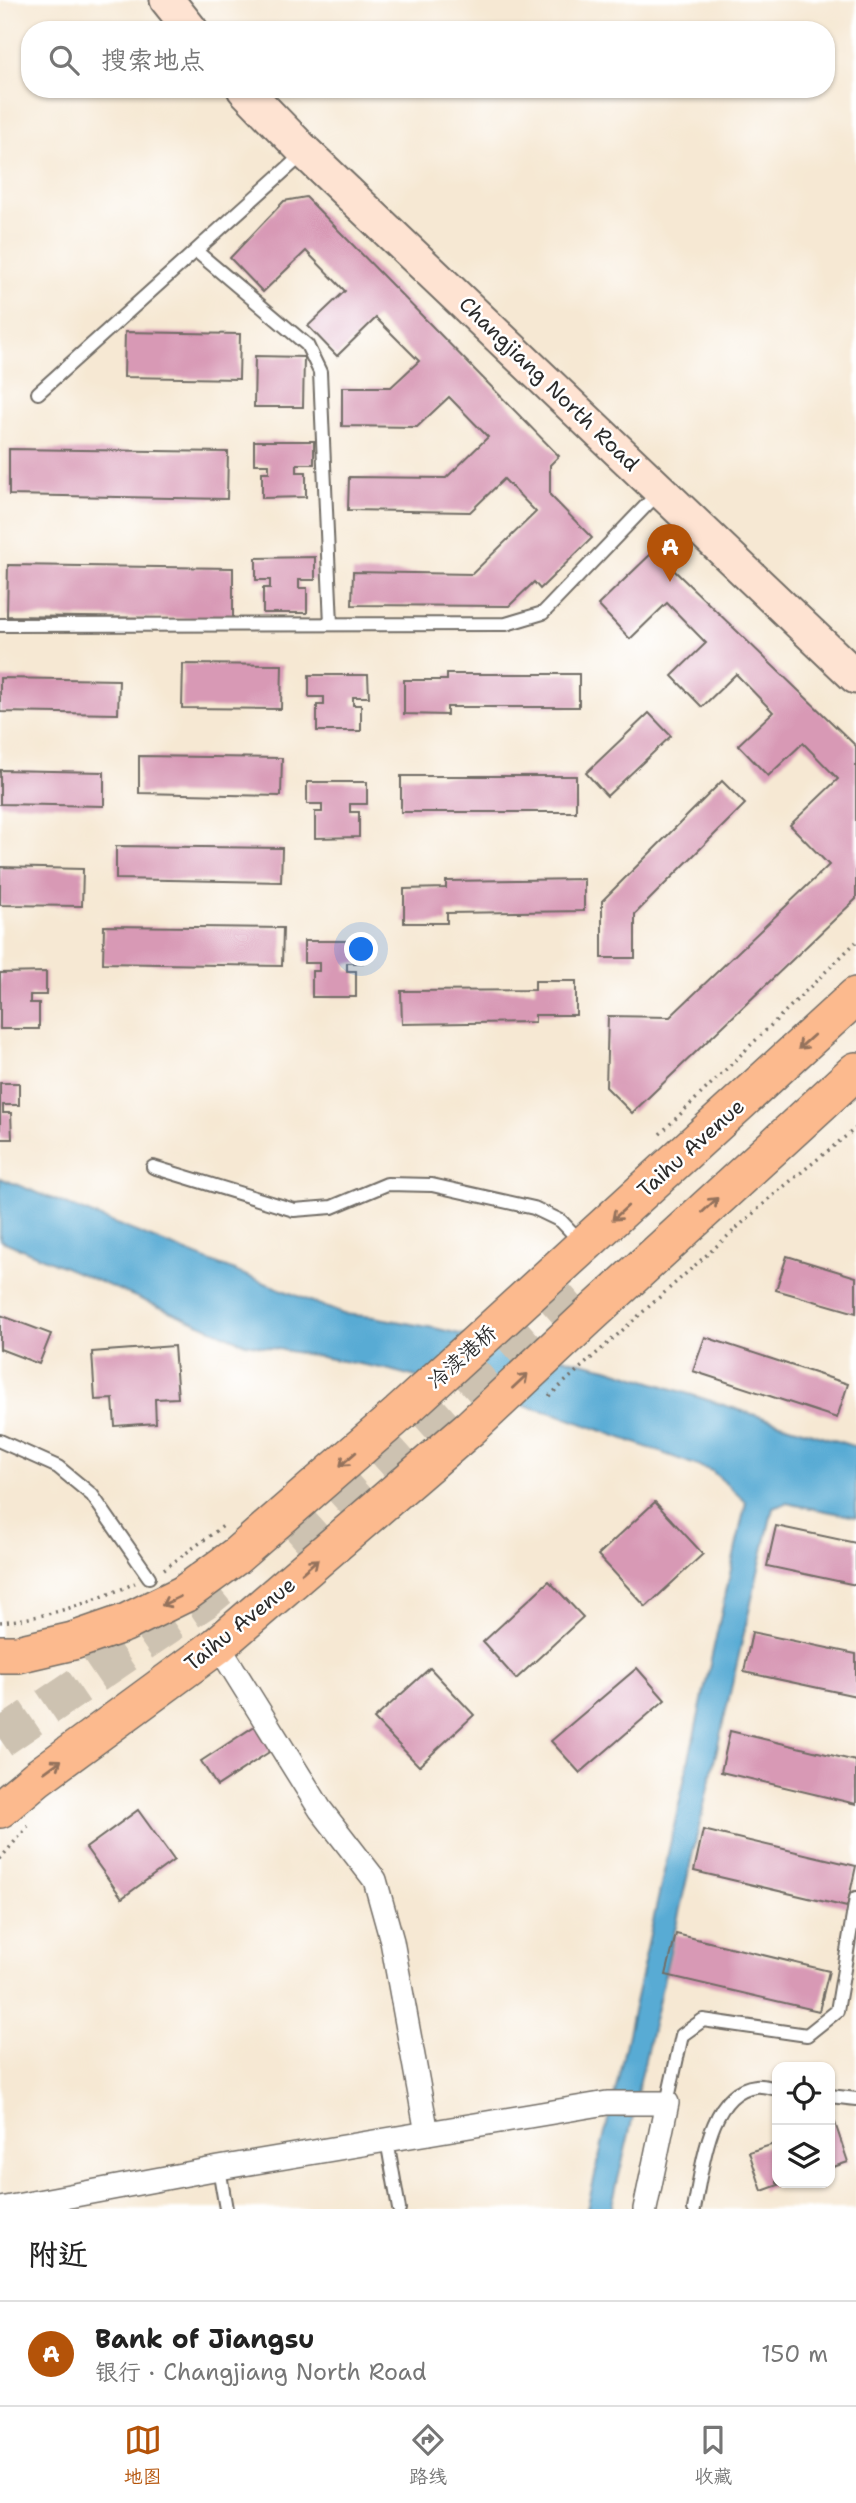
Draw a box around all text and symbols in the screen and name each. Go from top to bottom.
search box [21,21,835,98]
icon: search [45,41,83,79]
text: 搜索地点 [101,42,205,77]
street label: Changjiang North Road [453,290,645,478]
pin: A [647,524,693,582]
your location [344,932,378,966]
one-way arrow [798,1034,815,1051]
street label: Taihu Avenue [631,1092,751,1204]
one-way arrow [701,1197,719,1213]
one-way arrow [612,1204,629,1221]
street label: 冷渎港桥 [421,1318,503,1396]
one-way arrow [511,1373,528,1390]
one-way arrow [339,1451,357,1467]
one-way arrow [300,1558,318,1574]
street label: Taihu Avenue [179,1571,301,1677]
one-way arrow [161,1594,182,1608]
one-way arrow [43,1759,62,1774]
map controls [772,2062,835,2188]
button: locate [772,2062,835,2125]
button: layers [772,2125,835,2188]
text: 附近 [28,2234,88,2275]
text: Bank of Jiangsu [95,2321,315,2356]
text: A [42,2339,60,2369]
text: 150 m [761,2339,828,2369]
text: 银行 · Changjiang North Road [95,2357,427,2387]
tab: 地图 [124,2421,162,2489]
tab: 路线 [409,2421,447,2489]
tab: 收藏 [694,2421,732,2489]

